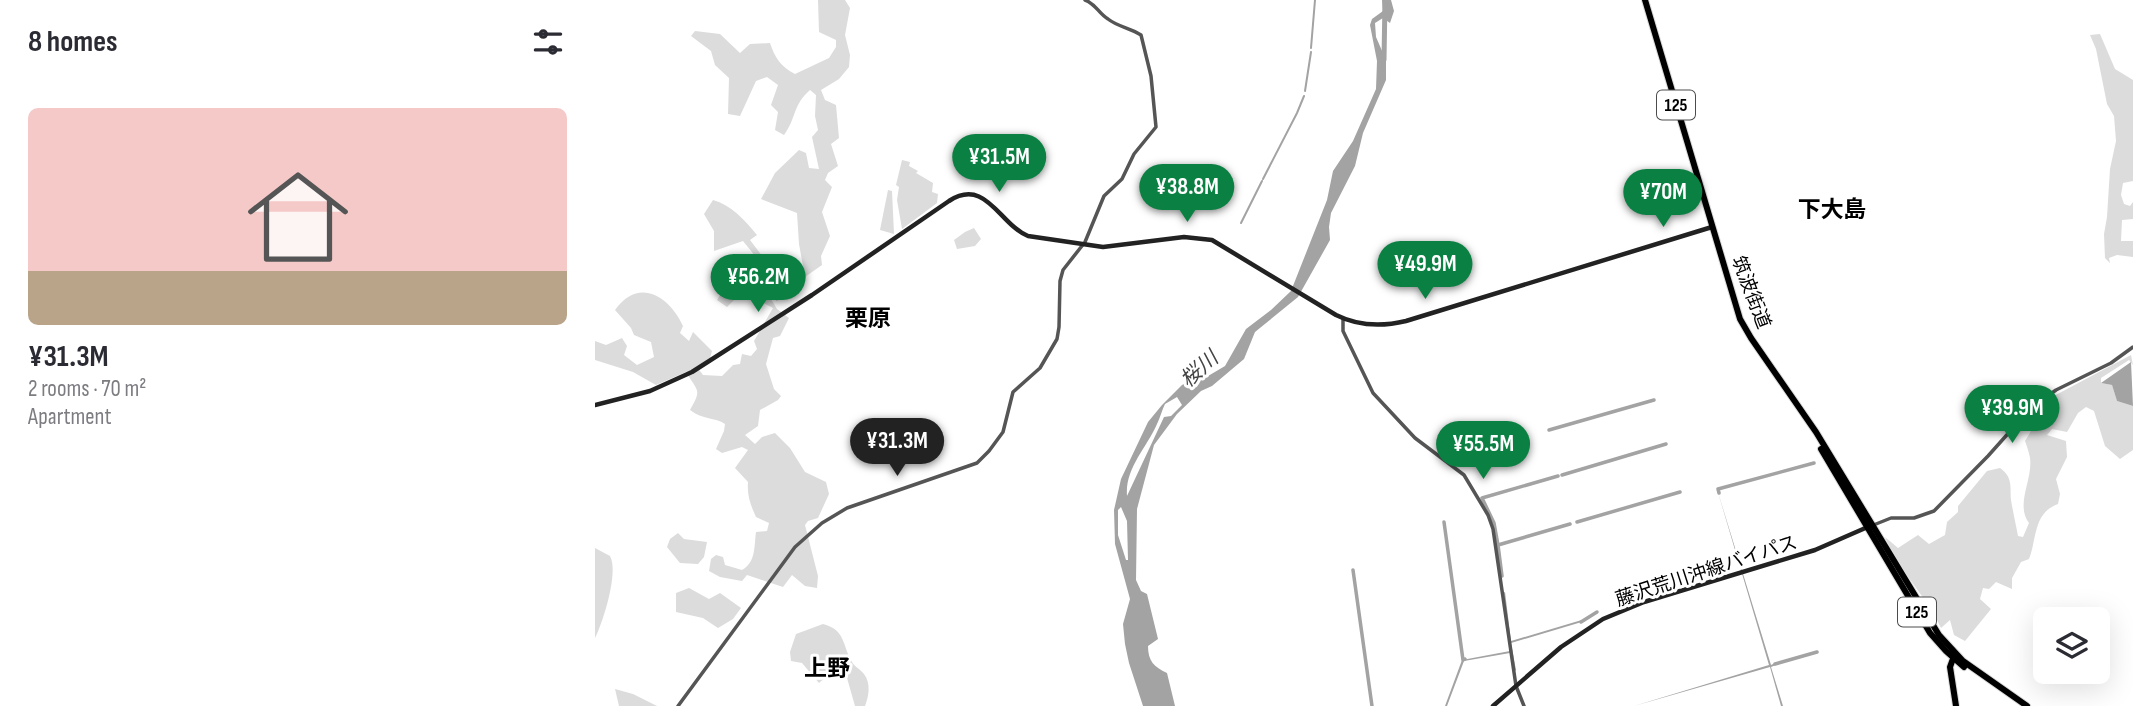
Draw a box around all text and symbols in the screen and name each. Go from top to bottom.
icon: filters [529,23,567,61]
text: 8 homes [28,24,117,60]
road number: 125 [1657,90,1695,120]
pin: ¥31.5M [942,134,1056,194]
text: ¥31.5M [968,143,1030,171]
icon: home [235,154,361,280]
pin: ¥38.8M [1130,164,1244,224]
pin: ¥70M [1622,170,1704,229]
text: ¥38.8M [1155,173,1219,201]
text: ¥70M [1639,178,1687,206]
district label: 下大島 [1798,196,1867,224]
pin: ¥49.9M [1368,242,1482,301]
text: ¥49.9M [1393,250,1457,278]
street label: 筑波街道 [1726,253,1775,332]
pin: ¥56.2M [701,254,815,314]
text: ¥56.2M [727,263,789,291]
district label: 栗原 [845,305,891,333]
text: ¥31.3M [28,339,109,375]
water label: 桜川 [1175,345,1225,393]
text: 2 rooms · 70 m² [28,375,146,403]
pin: ¥39.9M [1955,386,2069,445]
text: ¥39.9M [1980,394,2044,422]
text: Apartment [28,403,112,431]
pin: ¥31.3M [840,419,954,478]
pin: ¥55.5M [1426,421,1540,481]
text: ¥31.3M [866,427,928,455]
text: ¥55.5M [1452,430,1514,458]
street label: 藤沢荒川沖線バイパス [1613,531,1800,612]
road number: 125 [1898,598,1936,626]
map controls [2033,607,2110,684]
button: layers [2033,607,2110,684]
district label: 上野 [804,655,850,683]

